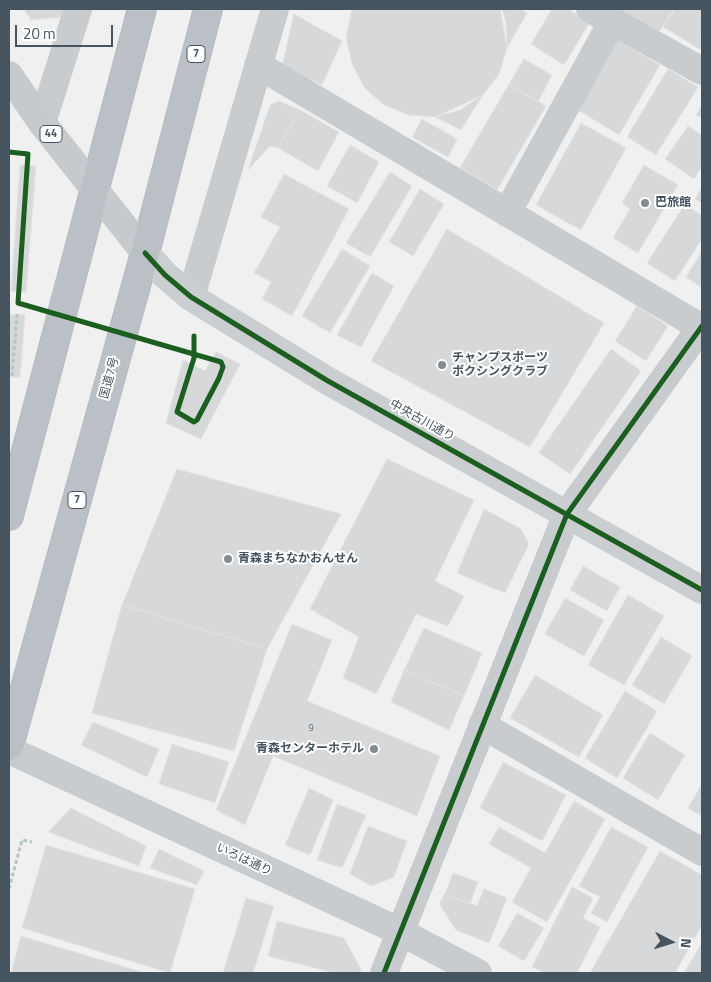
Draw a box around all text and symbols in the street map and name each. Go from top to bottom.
scale bar [18,15,115,47]
text: 20 m [23,22,56,45]
road number: 7 [187,46,205,62]
road number: 44 [40,126,62,142]
place label: 巴旅館 [655,196,691,210]
marker: 巴旅館 [639,197,651,209]
place label: チャンプスポーツ ボクシングクラブ [452,351,548,379]
street label: 国道7号 [98,356,122,400]
marker: チャンプスポーツ ボクシングクラブ [436,359,448,371]
street label: 中央古川通り [387,397,457,445]
road number: 7 [68,492,86,508]
place label: 青森まちなかおんせん [238,552,358,566]
marker: 青森まちなかおんせん [222,553,234,565]
house number: 9 [308,723,314,735]
place label: 青森センターホテル [256,742,364,756]
marker: 青森センターホテル [368,743,380,755]
street label: いろは通り [214,841,274,879]
north arrow [646,917,696,967]
text: N [676,938,697,949]

